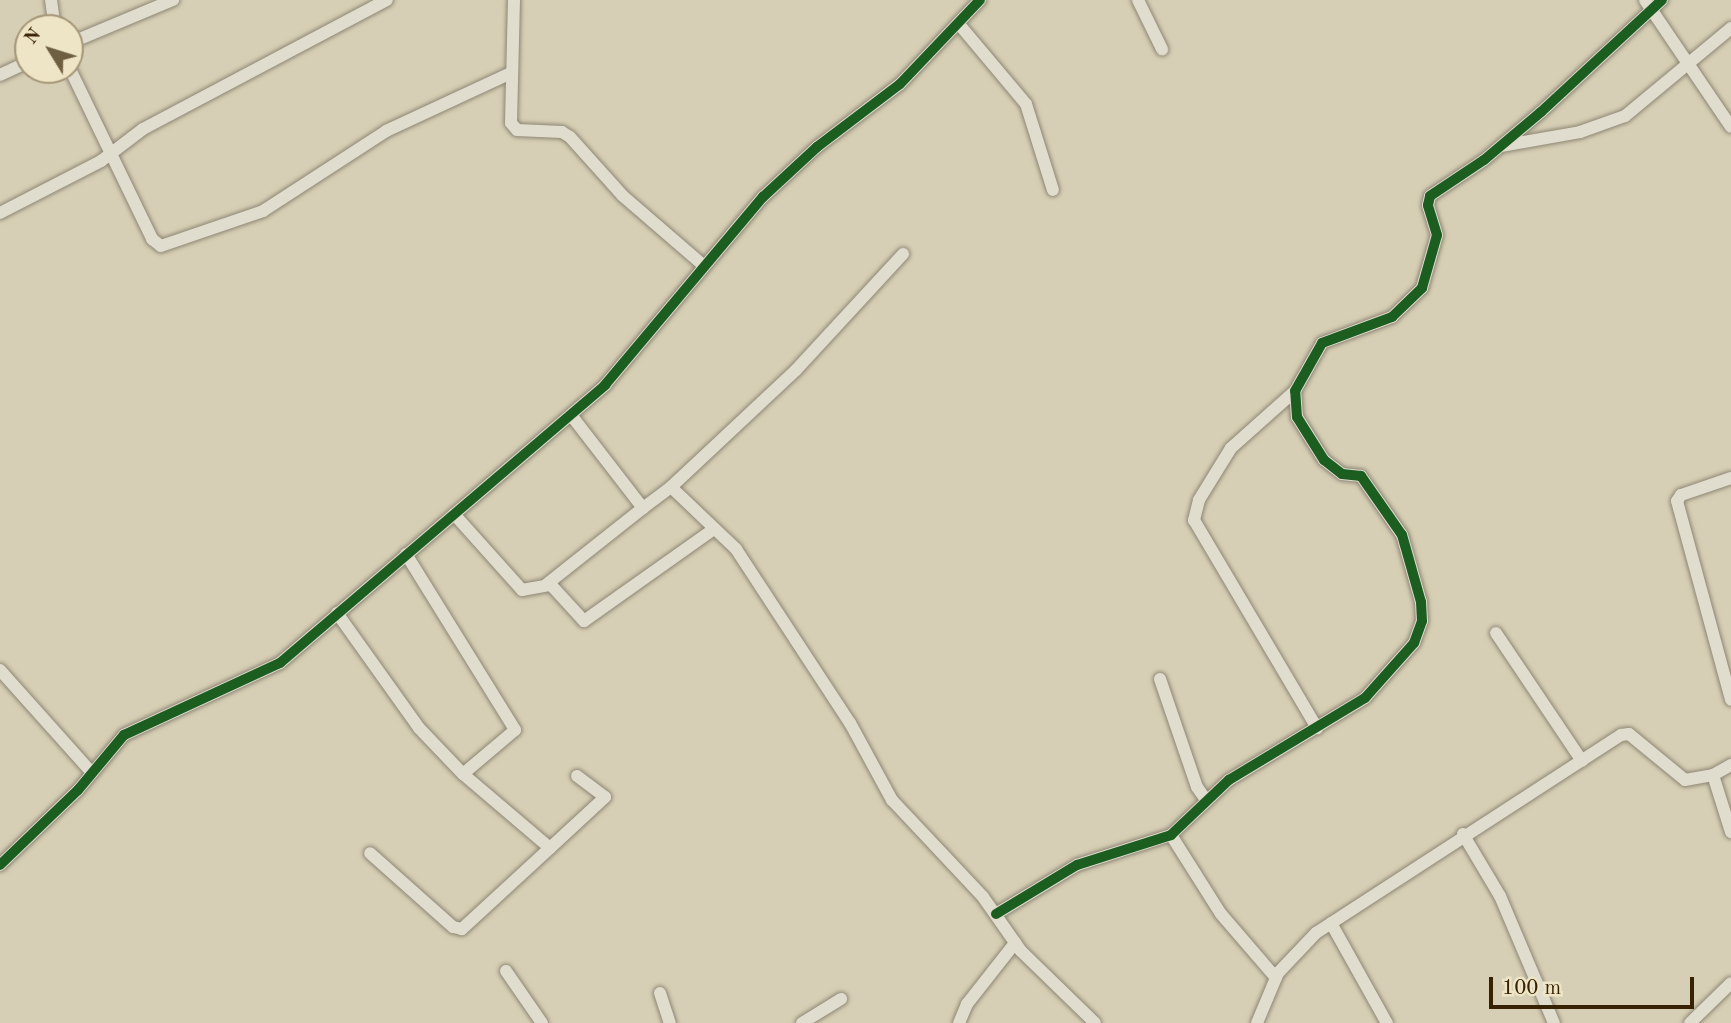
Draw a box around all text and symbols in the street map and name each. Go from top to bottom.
north arrow [14,14,84,84]
text: N [22,25,46,49]
scale bar [1493,964,1698,1008]
text: 100 m [1502,978,1561,999]

